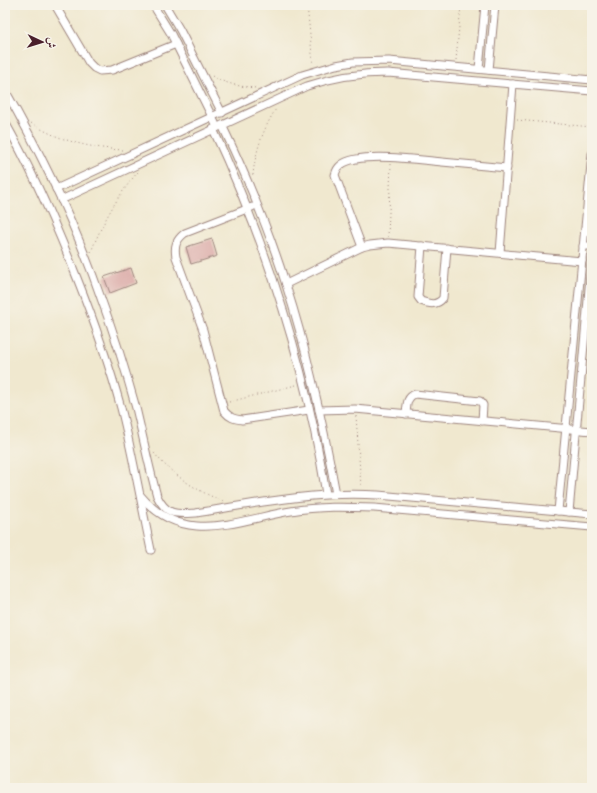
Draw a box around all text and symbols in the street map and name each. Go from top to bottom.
north arrow [22,22,62,62]
text: ش [45,37,56,49]

